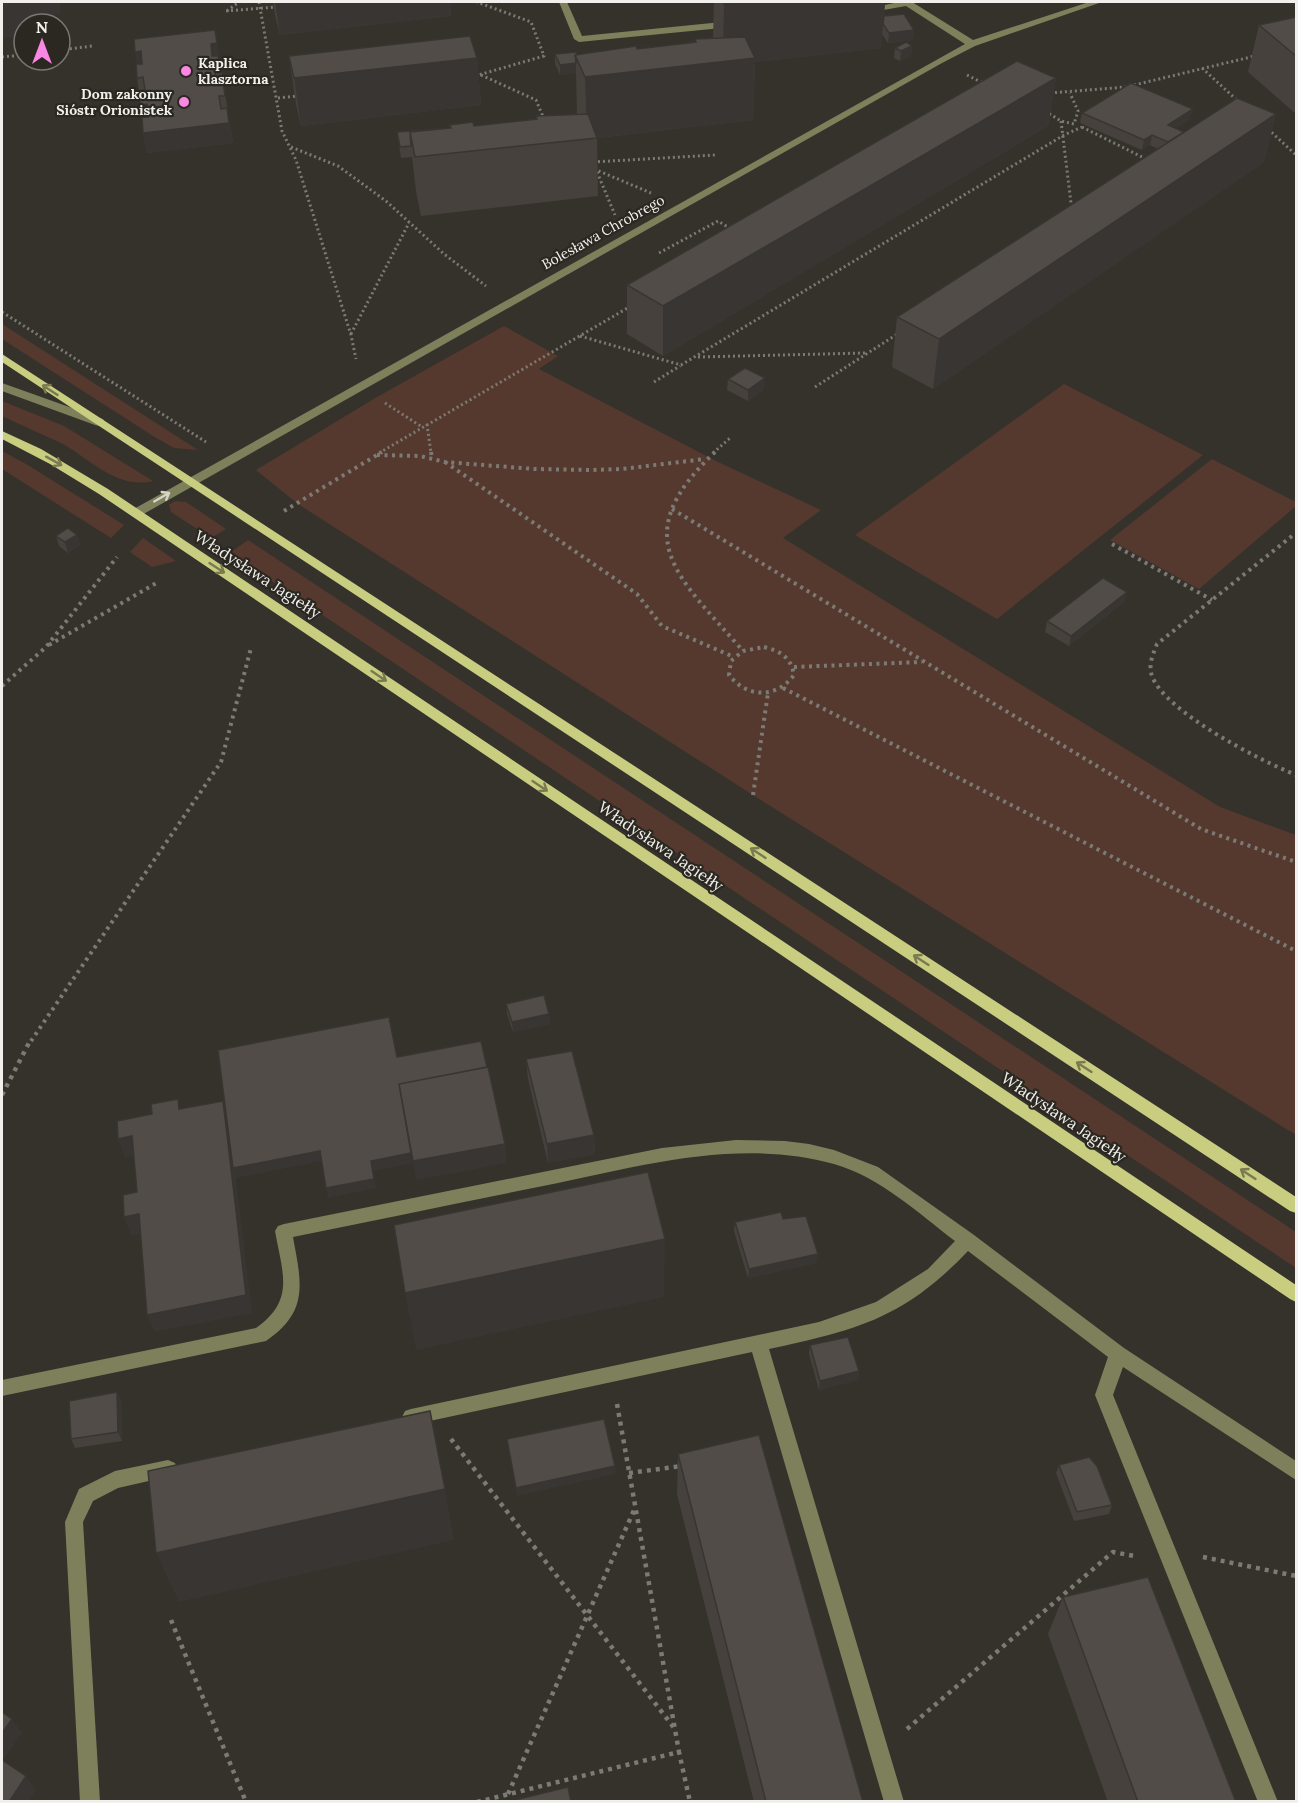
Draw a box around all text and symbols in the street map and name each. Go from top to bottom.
north arrow [12,12,72,72]
text: N [36,17,48,37]
place label: Kaplica klasztorna [198,54,269,88]
marker: Kaplica klasztorna [179,64,193,78]
place label: Dom zakonny Sióstr Orionistek [56,85,173,119]
marker: Dom zakonny Sióstr Orionistek [177,95,191,109]
street label: Bolesława Chrobrego [538,191,668,273]
one-way arrow [42,383,59,396]
one-way arrow [45,455,62,467]
one-way arrow [154,491,171,503]
street label: Władysława Jagiełły [191,526,326,623]
one-way arrow [208,562,225,575]
one-way arrow [370,670,387,682]
one-way arrow [532,780,548,792]
street label: Władysława Jagiełły [594,797,728,896]
one-way arrow [751,847,767,859]
one-way arrow [914,954,930,966]
one-way arrow [1077,1061,1093,1073]
street label: Władysława Jagiełły [997,1068,1131,1167]
one-way arrow [1239,1167,1256,1180]

